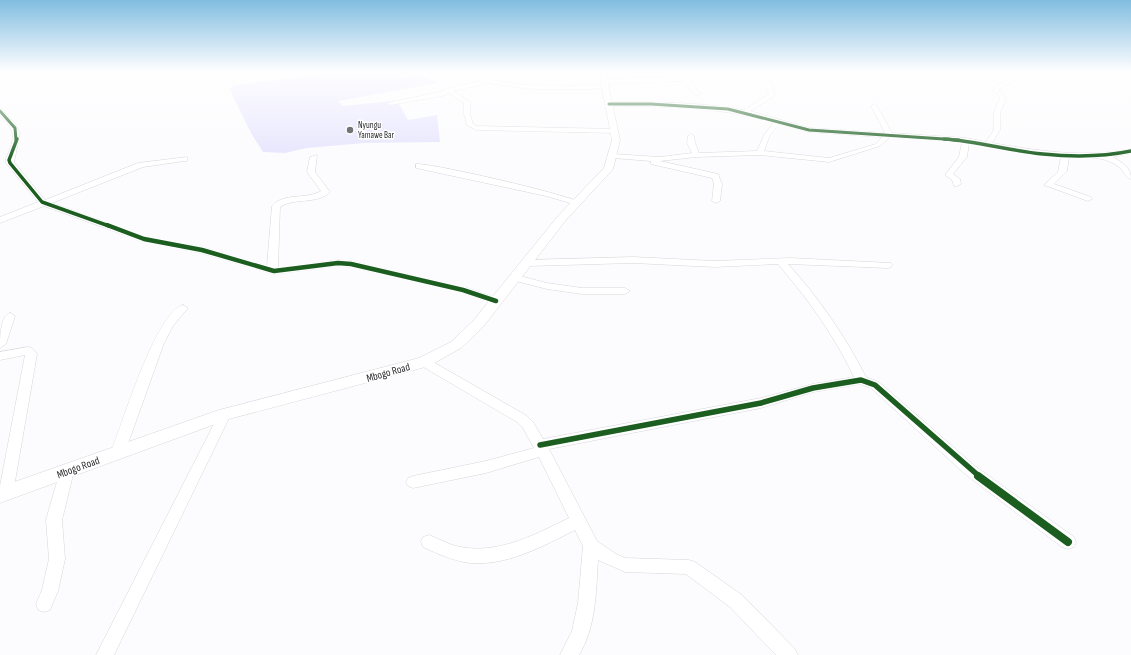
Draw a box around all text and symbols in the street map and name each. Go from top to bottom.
place label: Nyungu Yamawe Bar [358,120,395,141]
marker: Nyungu Yamawe Bar [345,125,355,135]
street label: Mbogo Road [365,360,412,385]
street label: Mbogo Road [55,454,102,481]

